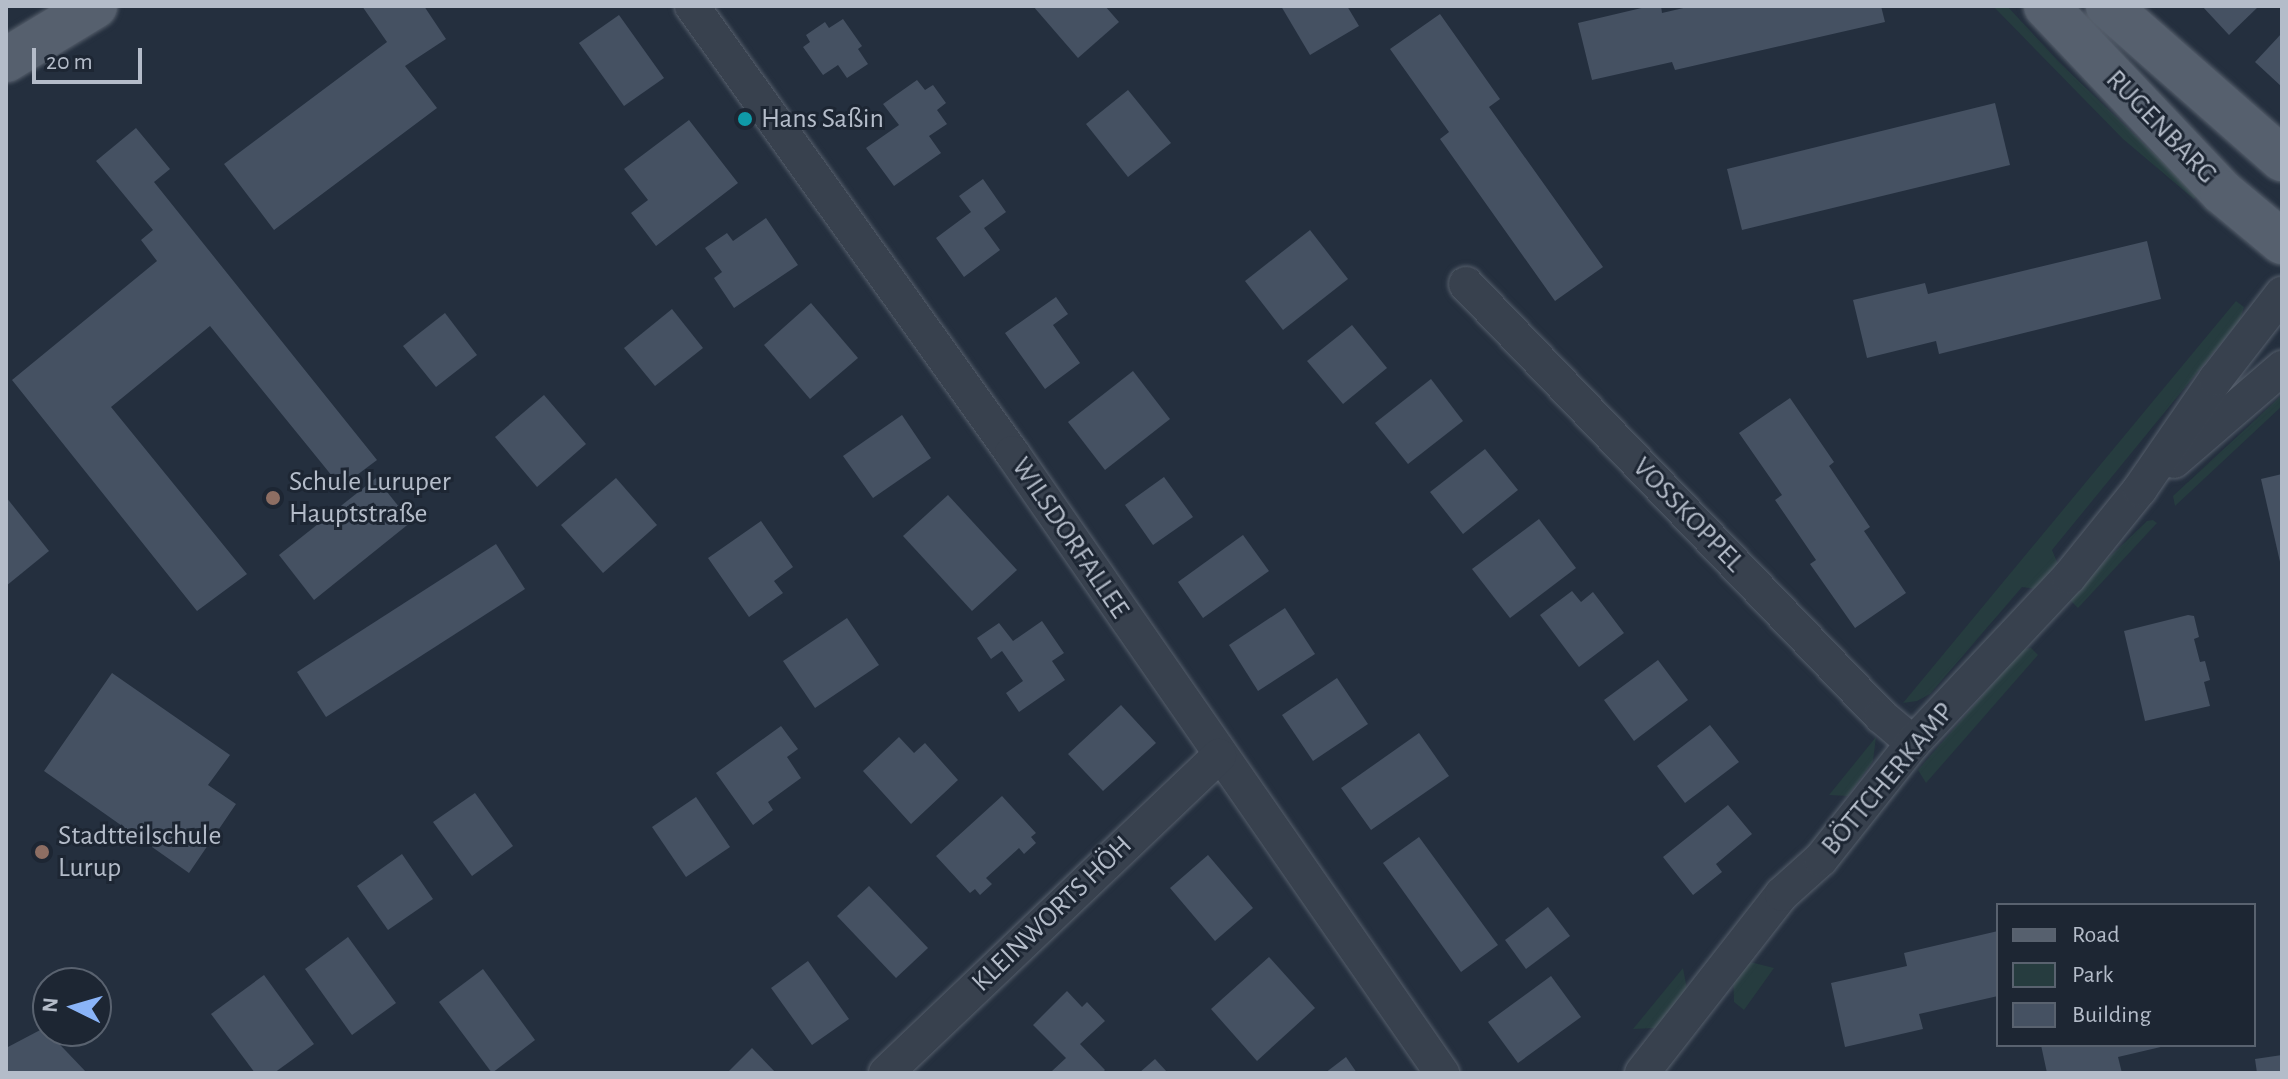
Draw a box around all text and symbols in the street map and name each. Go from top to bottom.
scale bar [36,32,146,82]
text: 20 m [46,50,93,74]
street label: RUGENBARG [2098,63,2224,191]
place label: Hans Saßin [761,102,884,136]
marker: Hans Saßin [736,110,754,128]
street label: WILSDORFALLEE [1004,451,1136,625]
street label: VOSSKOPPEL [1625,451,1751,579]
place label: Schule Luruper Hauptstraße [289,465,451,531]
marker: Schule Luruper Hauptstraße [264,489,282,507]
street label: BÖTTCHERKAMP [1814,696,1962,862]
place label: Stadtteilschule Lurup [58,819,221,885]
street label: KLEINWORTS HÖH [965,829,1139,999]
marker: Stadtteilschule Lurup [33,843,51,861]
legend [1996,903,2256,1047]
text: Road [2072,923,2120,947]
text: Park [2072,963,2113,987]
north arrow [32,967,112,1047]
text: N [38,997,62,1014]
text: Building [2072,1003,2151,1027]

